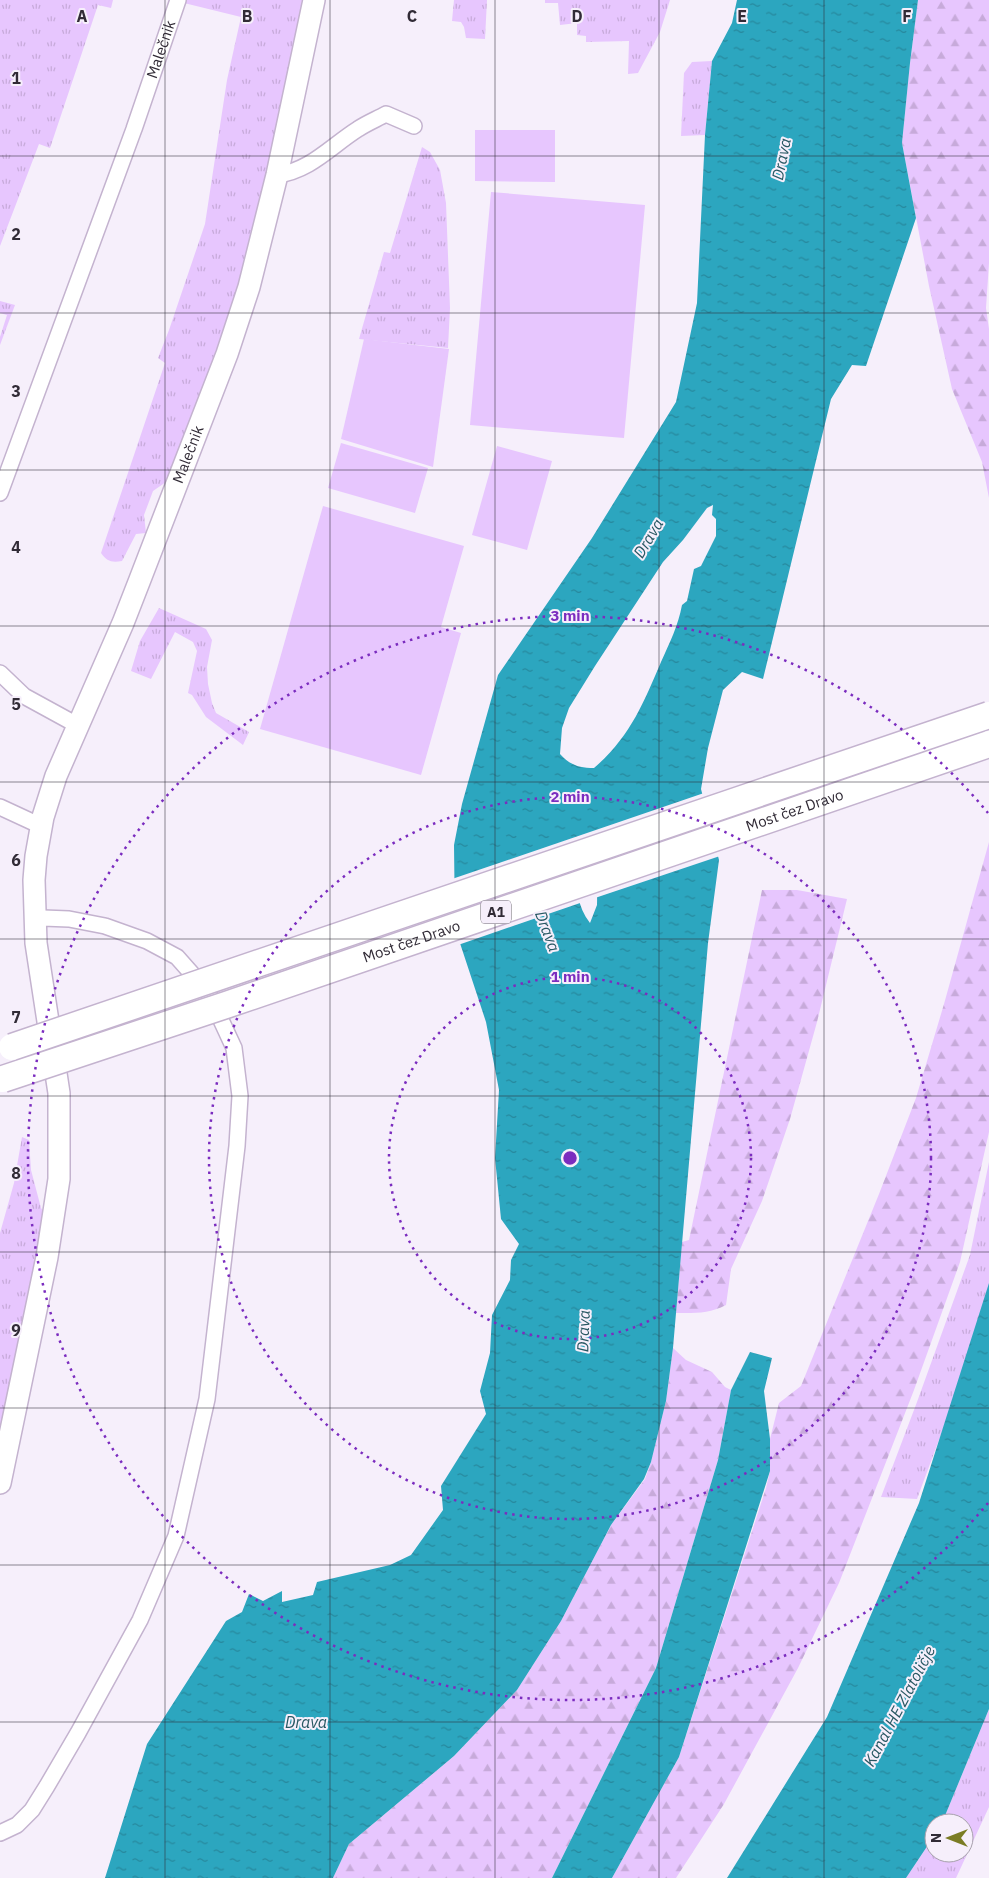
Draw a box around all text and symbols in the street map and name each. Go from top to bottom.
text: A [77,6,88,26]
text: B [242,6,253,26]
text: C [407,6,417,26]
text: D [571,6,583,26]
text: E [737,6,747,26]
text: F [902,6,912,26]
street label: Malečnik [142,18,179,81]
text: 1 [11,68,21,88]
water label: Drava [767,136,795,182]
text: 2 [11,224,21,244]
text: 3 [11,381,21,401]
street label: Malečnik [168,423,208,486]
water label: Drava [629,515,667,561]
text: 4 [11,537,21,557]
text: 3 min [550,606,590,625]
text: 5 [11,694,21,714]
street label: Most čez Dravo [743,785,846,835]
text: 2 min [550,787,590,806]
text: 6 [11,850,21,870]
road number: A1 [481,900,511,924]
water label: Drava [531,908,565,954]
street label: Most čez Dravo [360,916,463,967]
text: 1 min [550,967,590,986]
text: 7 [11,1007,21,1027]
centre of rings [561,1149,579,1167]
text: 8 [11,1163,21,1183]
water label: Drava [572,1310,594,1352]
text: 9 [11,1320,21,1340]
water label: Kanal HE Zlatoličje [859,1642,939,1770]
water label: Drava [285,1712,327,1732]
north arrow [924,1813,974,1863]
text: N [927,1833,945,1843]

